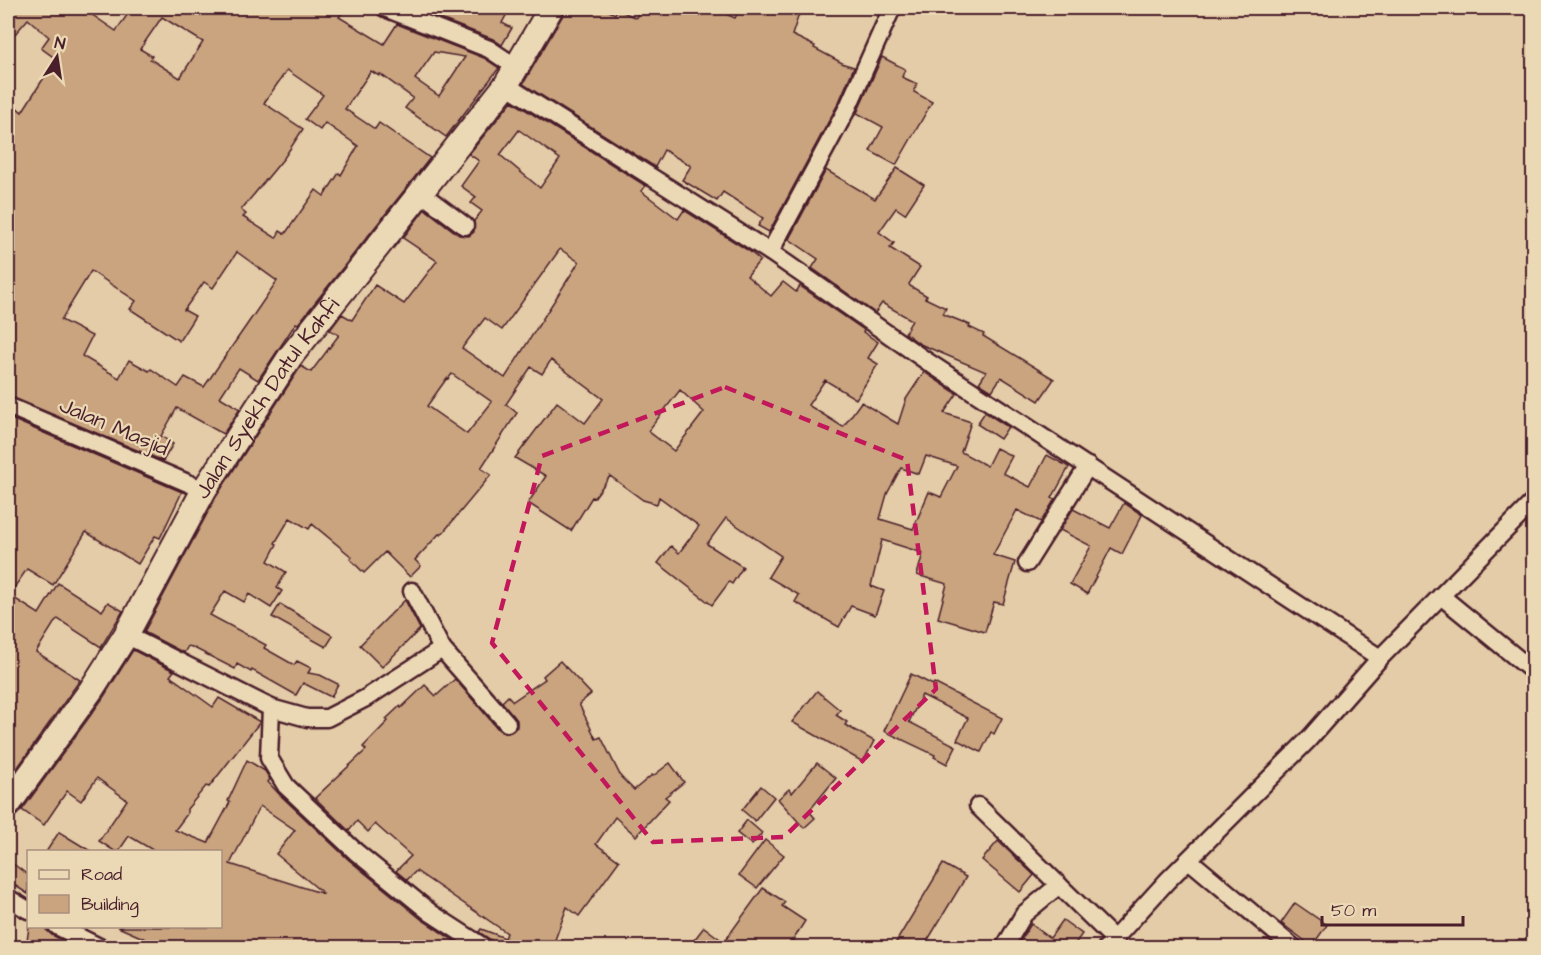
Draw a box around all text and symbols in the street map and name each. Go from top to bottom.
north arrow [27,27,87,87]
text: N [53,32,67,55]
street label: Jalan Syekh Datul Kahfi [187,291,347,504]
street label: Jalan Masjid [54,390,174,464]
legend [27,850,222,928]
text: Road [81,862,122,887]
scale bar [1322,889,1463,927]
text: Building [81,892,139,918]
text: 50 m [1331,898,1376,923]

